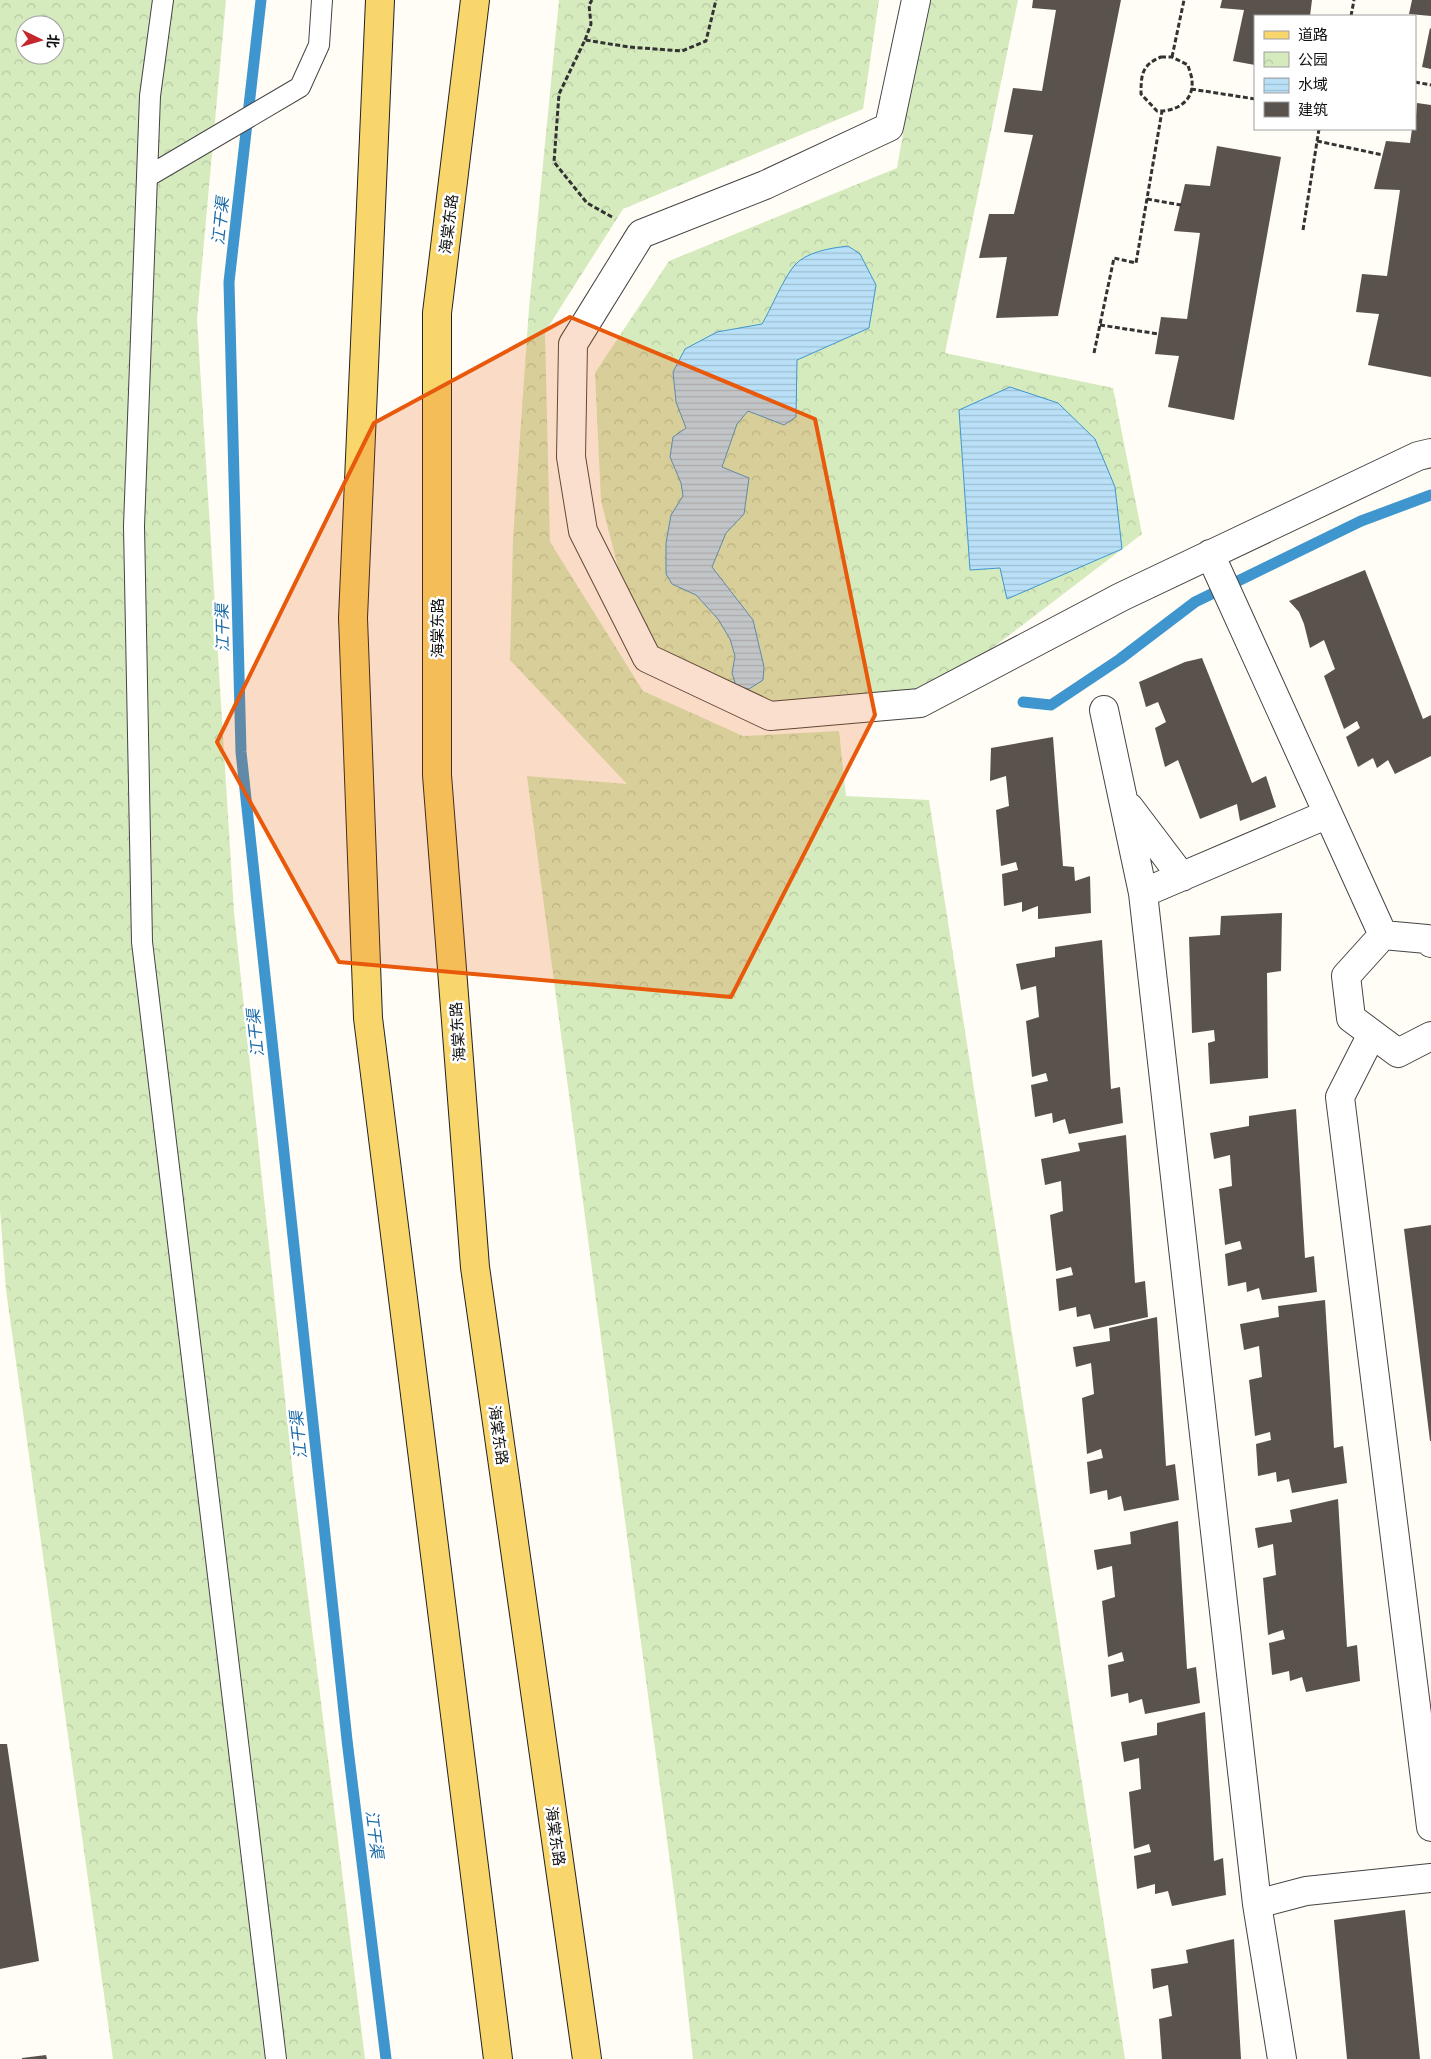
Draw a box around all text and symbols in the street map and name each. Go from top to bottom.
north arrow [15,15,65,65]
legend [1254,15,1416,130]
text: 道路 [1298,24,1328,44]
text: 北 [43,33,64,49]
text: 公园 [1298,49,1328,69]
text: 水域 [1298,74,1328,94]
text: 建筑 [1298,99,1328,119]
street label: 海棠东路 [434,193,462,255]
water label: 江干渠 [207,194,234,246]
street label: 海棠东路 [427,598,447,658]
water label: 江干渠 [211,602,233,652]
street label: 海棠东路 [445,1001,469,1063]
water label: 江干渠 [241,1006,268,1058]
street label: 海棠东路 [485,1404,513,1466]
water label: 江干渠 [284,1408,311,1460]
street label: 海棠东路 [542,1805,570,1867]
water label: 江干渠 [361,1809,389,1861]

